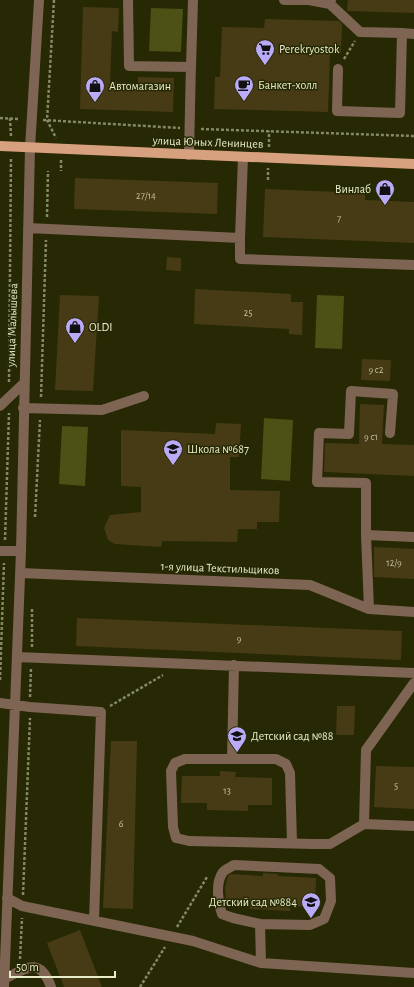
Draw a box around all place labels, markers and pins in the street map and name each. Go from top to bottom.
supermarket icon: Perekryostok [254,38,276,66]
place label: Perekryostok [279,43,340,56]
cafe icon: Банкет-холл [233,74,255,102]
shop icon: Автомагазин [84,75,106,103]
place label: Банкет-холл [258,79,317,91]
place label: Автомагазин [109,80,171,92]
shop icon: Винлаб [374,178,396,206]
place label: Винлаб [335,183,371,195]
shop icon: OLDI [64,316,86,344]
place label: OLDI [89,321,113,333]
school or university icon: Школа №687 [162,438,184,466]
place label: Школа №687 [187,443,249,455]
school or university icon: Детский сад №88 [226,725,248,753]
place label: Детский сад №88 [251,730,334,742]
school or university icon: Детский сад №884 [300,891,322,919]
place label: Детский сад №884 [209,896,297,908]

